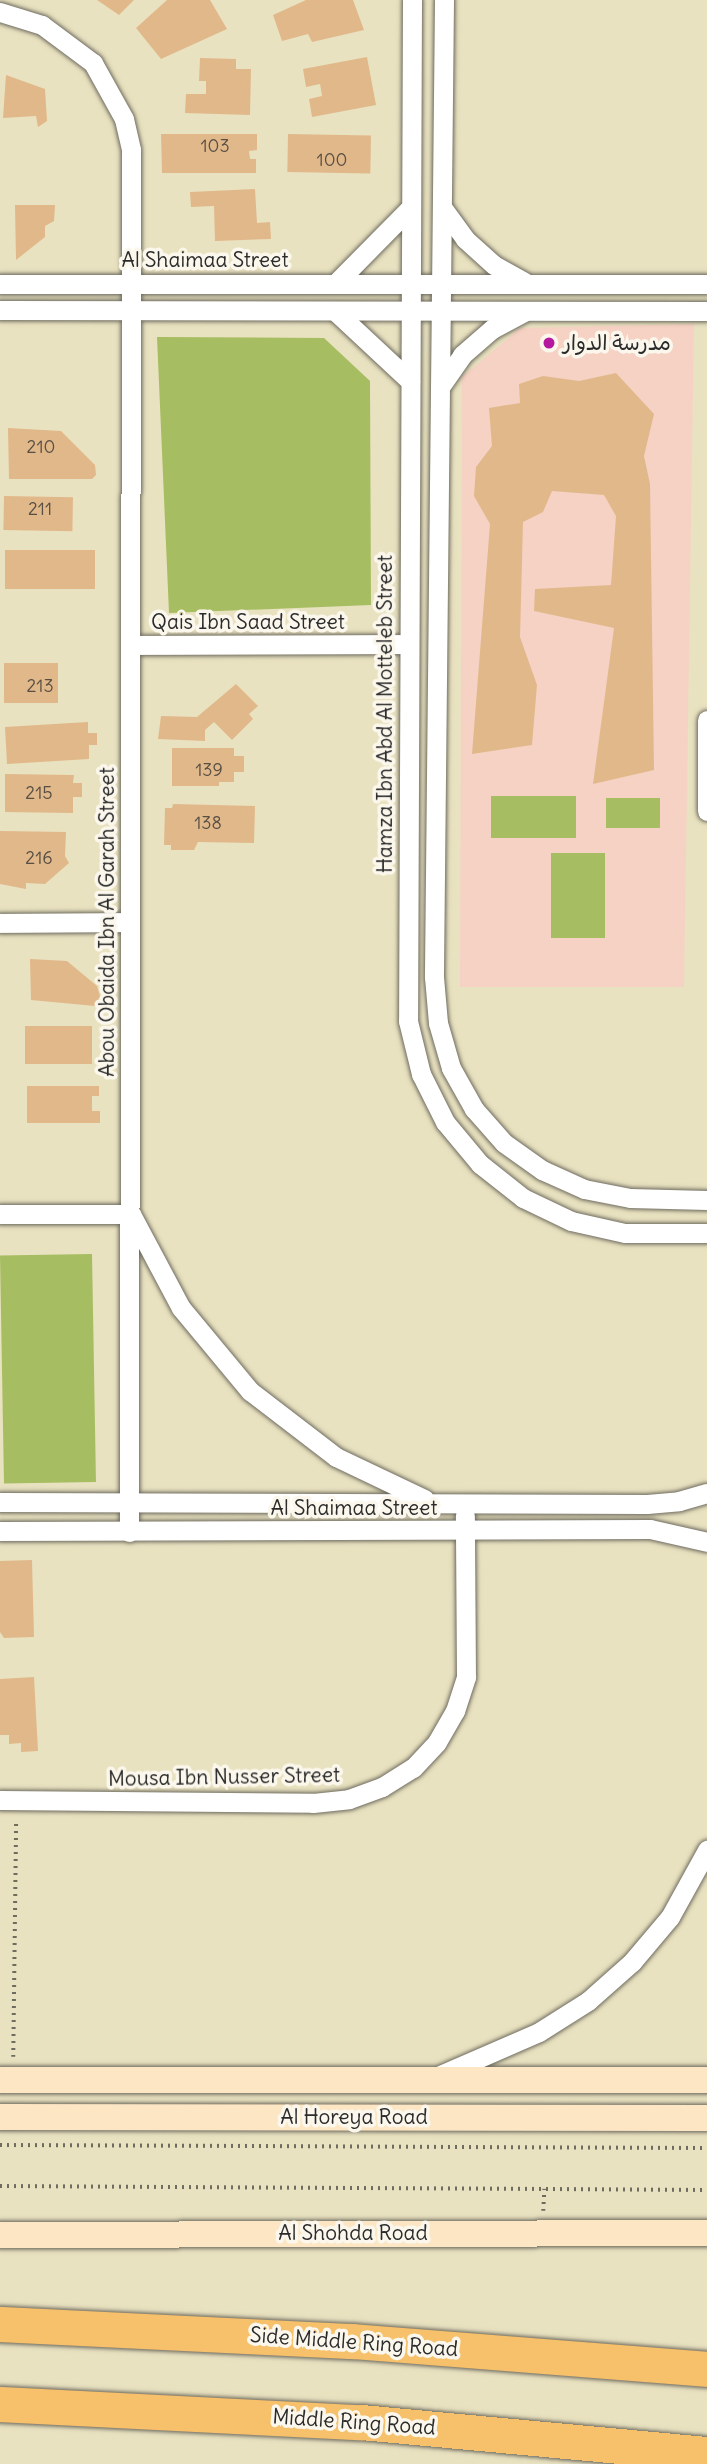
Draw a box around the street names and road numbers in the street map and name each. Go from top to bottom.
street label: Al Shaimaa Street [121,247,289,273]
street label: Hamza Ibn Abd Al Motteleb Street [372,555,398,873]
street label: Qais Ibn Saad Street [151,609,345,635]
street label: Abou Obaida Ibn Al Garah Street [94,767,120,1077]
street label: Al Shaimaa Street [270,1495,438,1521]
street label: Mousa Ibn Nusser Street [108,1762,340,1792]
street label: Al Horeya Road [280,2104,428,2130]
street label: Al Shohda Road [278,2220,428,2246]
street label: Side Middle Ring Road [249,2322,459,2362]
street label: Middle Ring Road [272,2404,436,2440]

